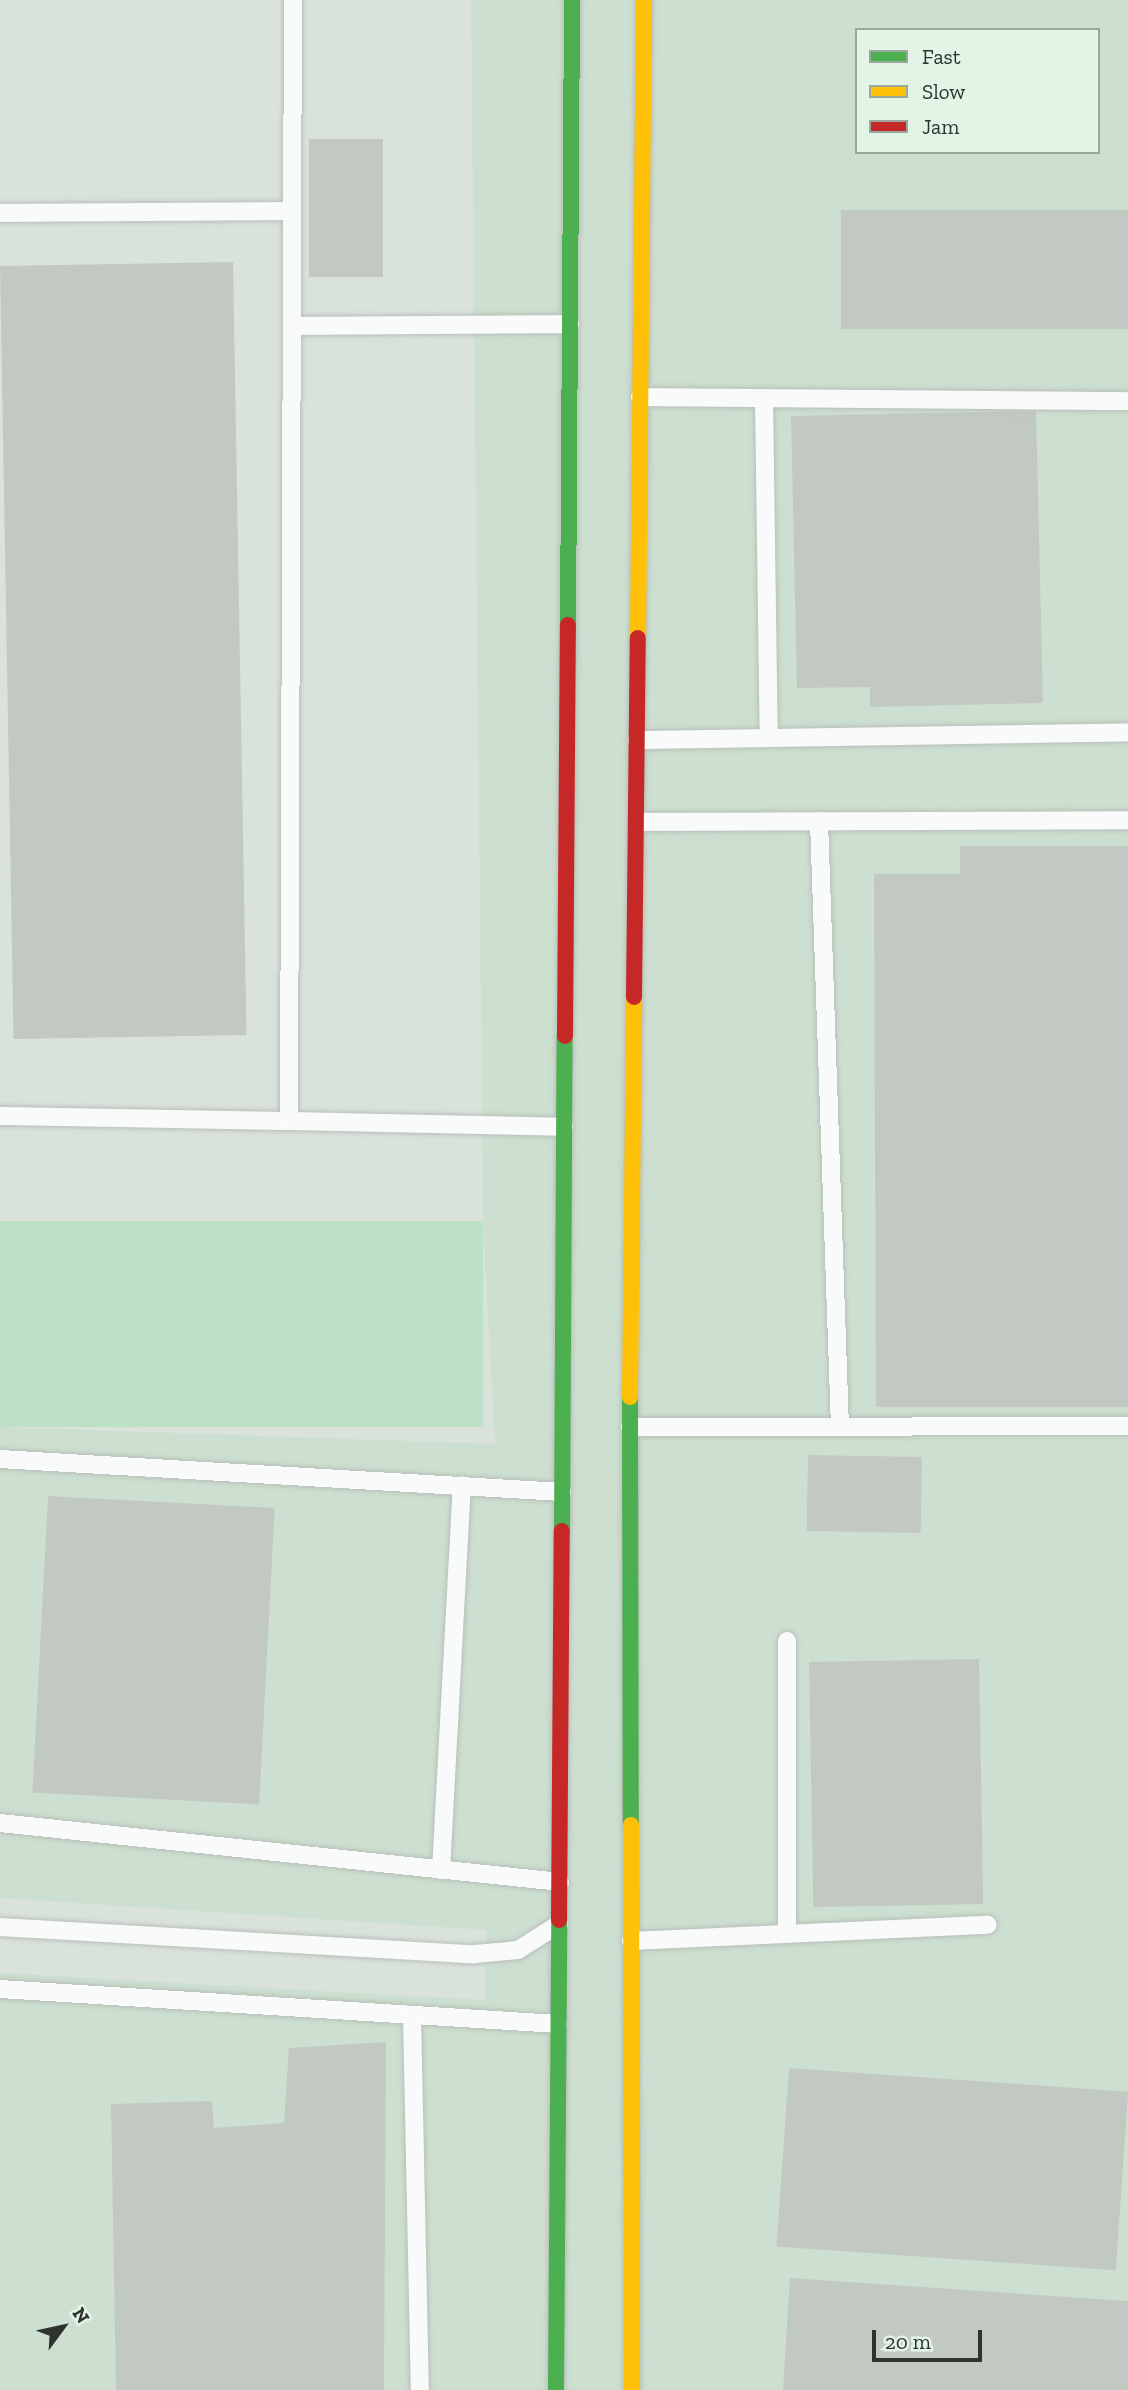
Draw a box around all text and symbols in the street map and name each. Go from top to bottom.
legend [855,28,1100,154]
text: Fast [922,44,961,69]
text: Slow [922,79,965,104]
text: Jam [922,114,959,139]
north arrow [28,2292,98,2362]
text: N [67,2303,95,2328]
scale bar [876,2316,986,2360]
text: 20 m [885,2329,931,2354]

